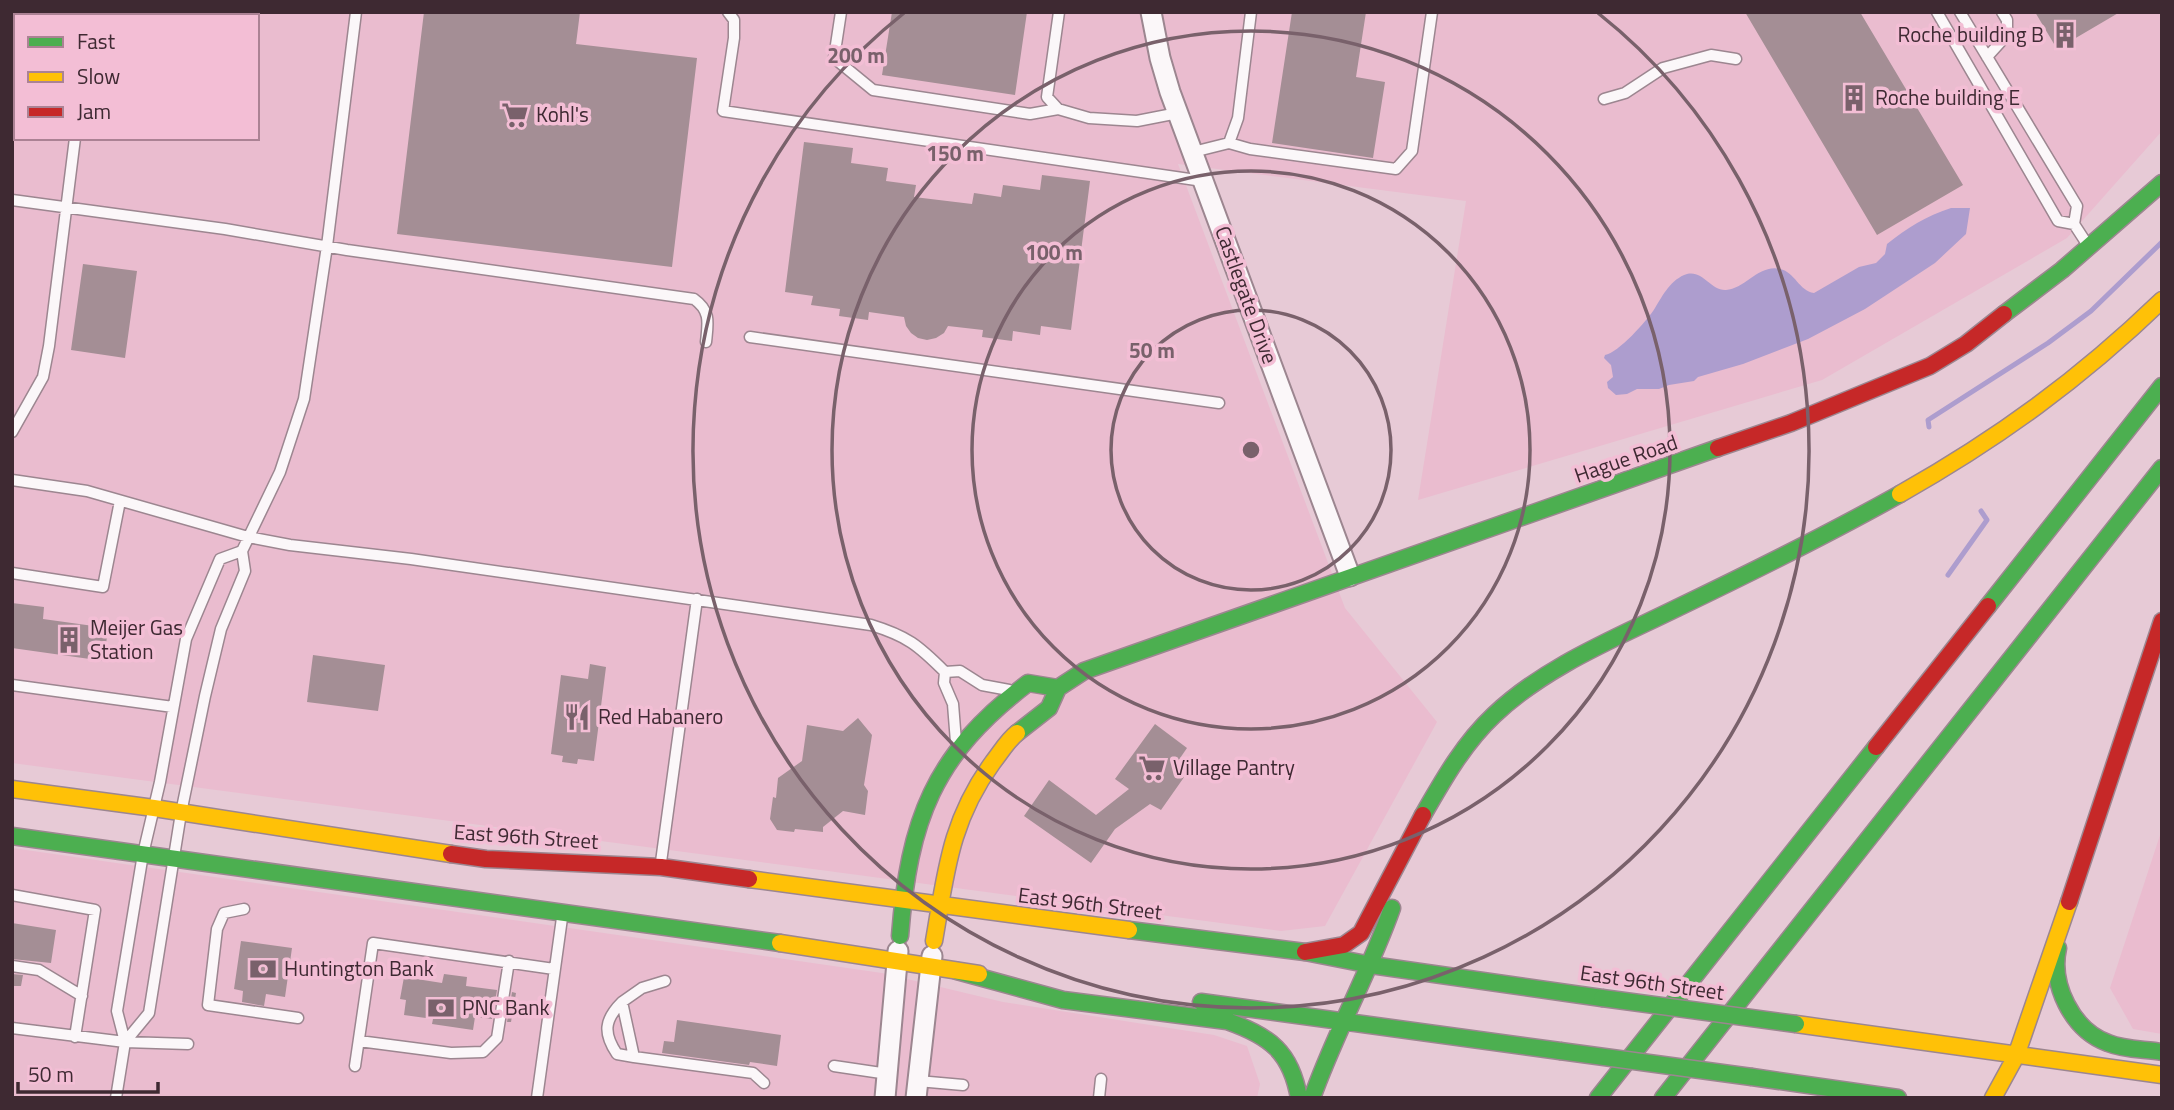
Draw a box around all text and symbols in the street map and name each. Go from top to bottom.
legend [14,14,259,140]
place label: Roche building B [1898,18,2044,50]
building icon: Roche building B [2050,20,2080,50]
text: Fast [77,25,116,57]
text: 200 m [827,39,885,71]
text: Slow [77,60,120,92]
place label: Roche building E [1875,81,2020,113]
building icon: Roche building E [1839,83,1869,113]
text: Jam [77,95,111,127]
place label: Kohl's [536,98,589,130]
supermarket icon: Kohl's [500,100,530,130]
text: 150 m [926,137,984,169]
street label: Castlegate Drive [1207,221,1287,368]
text: 100 m [1025,236,1083,268]
text: 50 m [1129,334,1175,366]
street label: Hague Road [1570,425,1682,491]
centre of rings [1239,438,1263,462]
place label: Meijer Gas Station [90,611,183,667]
building icon: Meijer Gas Station [54,625,84,655]
place label: Red Habanero [598,700,723,732]
restaurant icon: Red Habanero [562,702,592,732]
place label: Village Pantry [1173,751,1295,783]
supermarket icon: Village Pantry [1137,753,1167,783]
street label: East 96th Street [453,815,600,857]
street label: East 96th Street [1016,878,1165,928]
place label: Huntington Bank [284,952,434,984]
bank icon: Huntington Bank [248,954,278,984]
street label: East 96th Street [1578,956,1727,1008]
place label: PNC Bank [462,991,550,1023]
bank icon: PNC Bank [426,993,456,1023]
scale bar [18,1050,158,1094]
text: 50 m [28,1058,74,1090]

